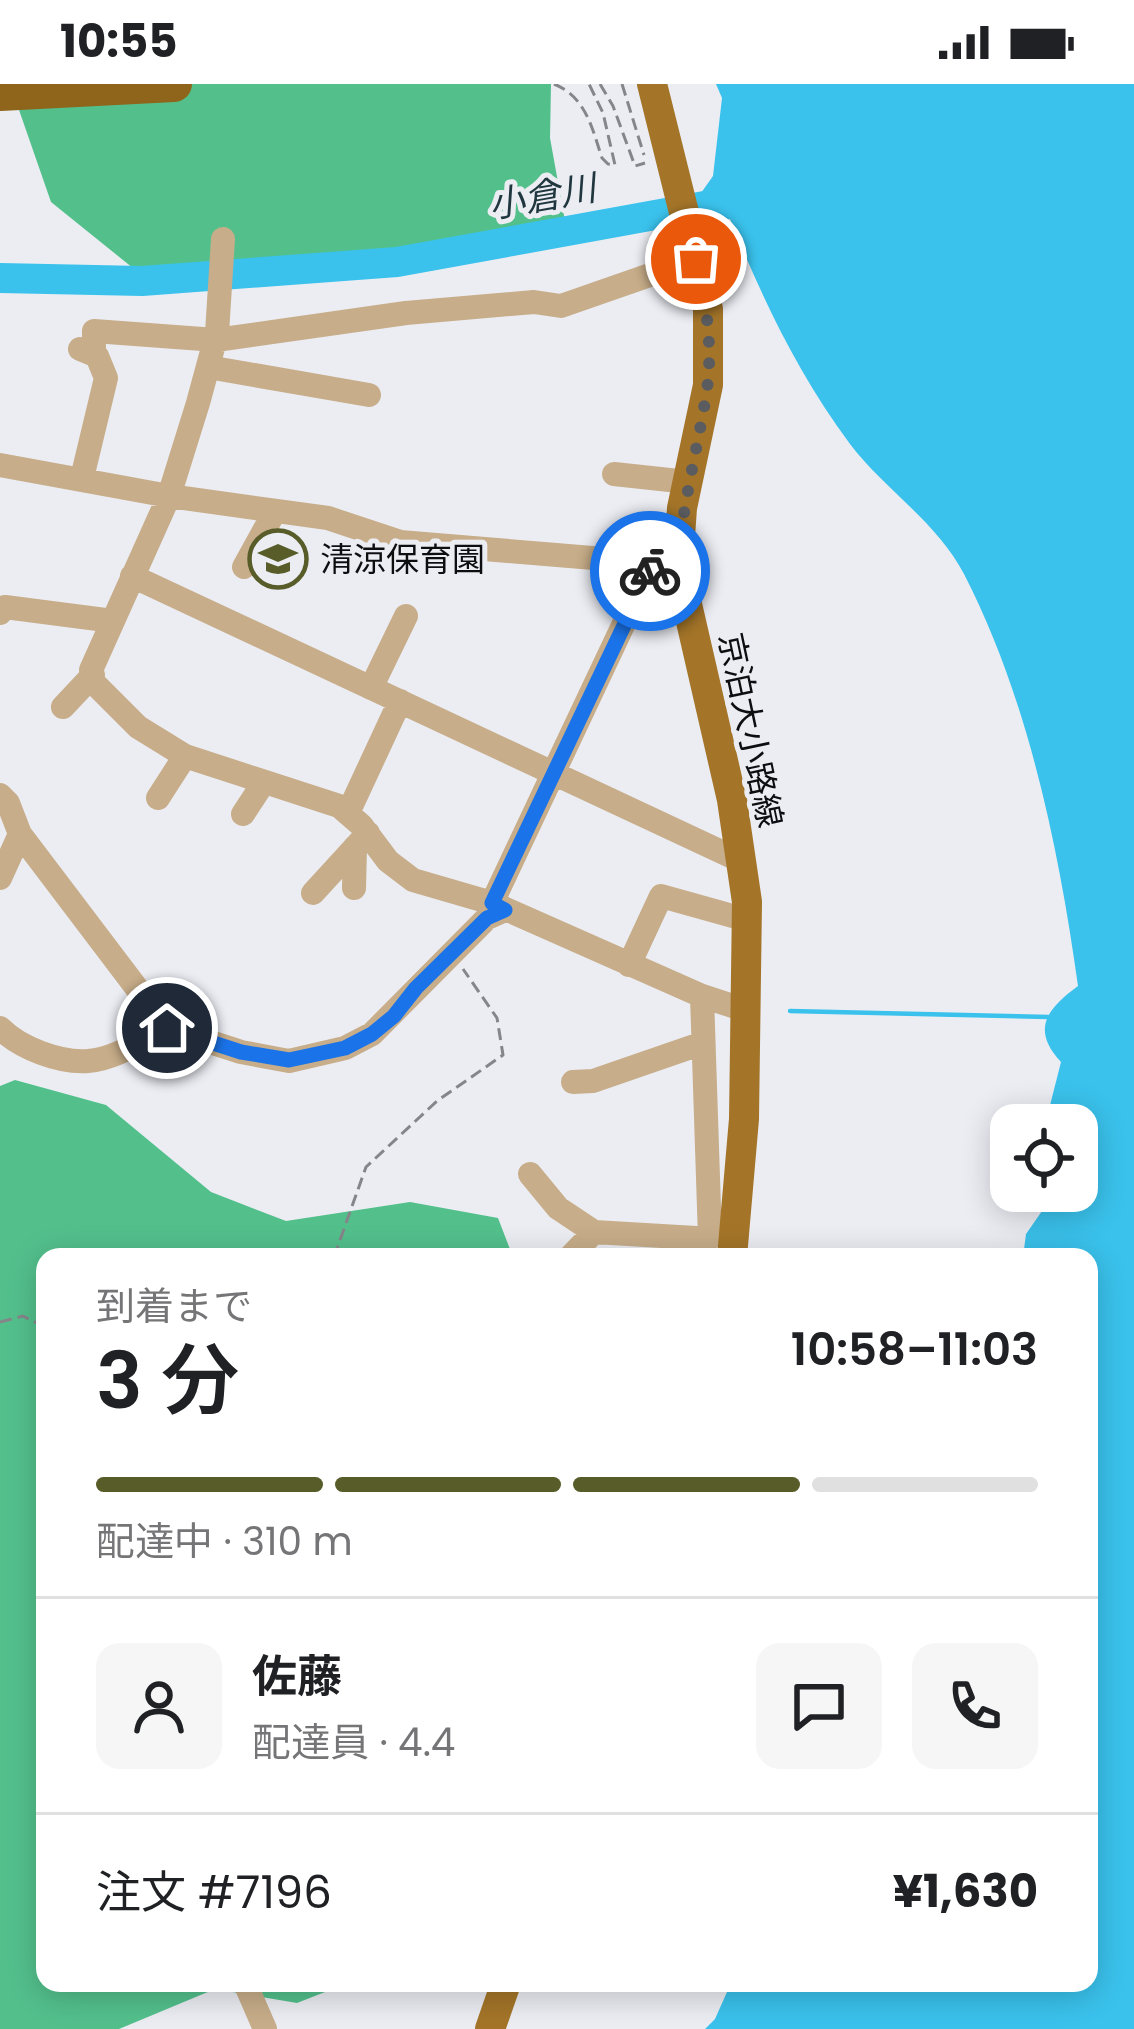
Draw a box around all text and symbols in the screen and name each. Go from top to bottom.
text: 10:55 [60,10,178,73]
water label: 小倉川 [484,161,604,231]
pin [645,208,747,310]
icon: bag [663,226,729,292]
courier [590,511,710,631]
school or university icon: 清涼保育園 [247,528,309,590]
place label: 清涼保育園 [320,536,485,583]
icon: bike [617,538,683,604]
street label: 京泊大小路線 [707,628,794,832]
pin [116,977,218,1079]
icon: home [134,995,200,1061]
map controls [990,1104,1098,1212]
button: locate [990,1104,1098,1212]
text: 到着まで [96,1279,252,1334]
text: 10:58–11:03 [791,1318,1038,1381]
text: 3 分 [96,1326,239,1435]
text: 配達中 · 310 m [96,1514,353,1569]
button: person [96,1643,222,1769]
button: chat [756,1643,882,1769]
button: phone [912,1643,1038,1769]
text: 佐藤 [252,1645,342,1708]
text: 配達員 · 4.4 [252,1715,455,1770]
text: ¥1,630 [893,1860,1038,1923]
text: 注文 #7196 [96,1861,332,1924]

